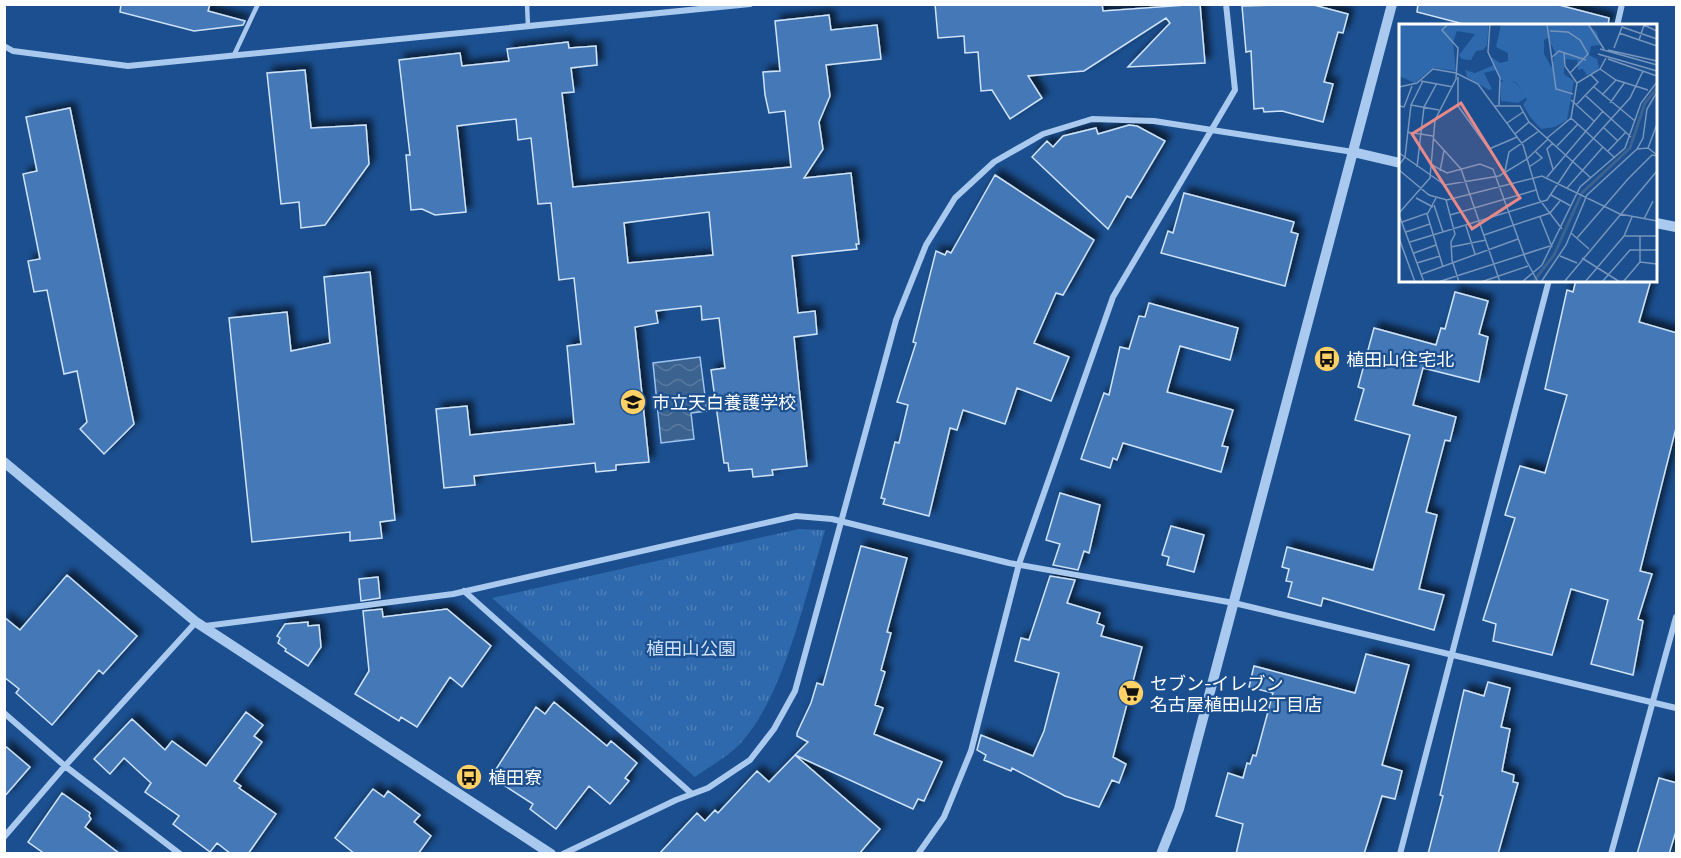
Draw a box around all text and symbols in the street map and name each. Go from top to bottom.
inset map [1399,24,1657,282]
bus stop icon: 植田山住宅北 [1312,344,1342,374]
place label: 植田山住宅北 [1346,347,1454,371]
school or university icon: 市立天白養護学校 [618,387,648,417]
place label: 市立天白養護学校 [652,390,796,414]
park label: 植田山公園 [646,636,736,660]
place label: セブン-イレブン 名古屋植田山2丁目店 [1150,671,1322,716]
supermarket icon: セブン-イレブン 名古屋植田山2丁目店 [1116,678,1146,708]
bus stop icon: 植田寮 [454,762,484,792]
place label: 植田寮 [488,765,542,789]

